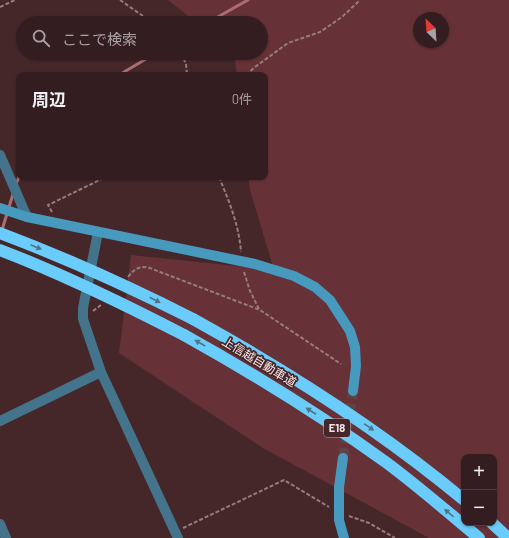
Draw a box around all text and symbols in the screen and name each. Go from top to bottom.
north arrow [413,12,449,48]
search box [16,16,268,60]
icon: search [30,27,52,49]
text: ここで検索 [62,30,137,48]
text: 周辺 [32,89,66,109]
text: 0件 [232,91,252,107]
one-way arrow [31,244,43,250]
one-way arrow [149,297,161,303]
street label: 上信越自動車道 [220,334,299,389]
one-way arrow [194,340,206,347]
one-way arrow [306,407,316,415]
road number: E18 [324,419,350,437]
one-way arrow [364,423,375,431]
map controls [461,454,497,526]
button: + [461,454,497,490]
button: − [461,490,497,526]
one-way arrow [444,509,455,518]

